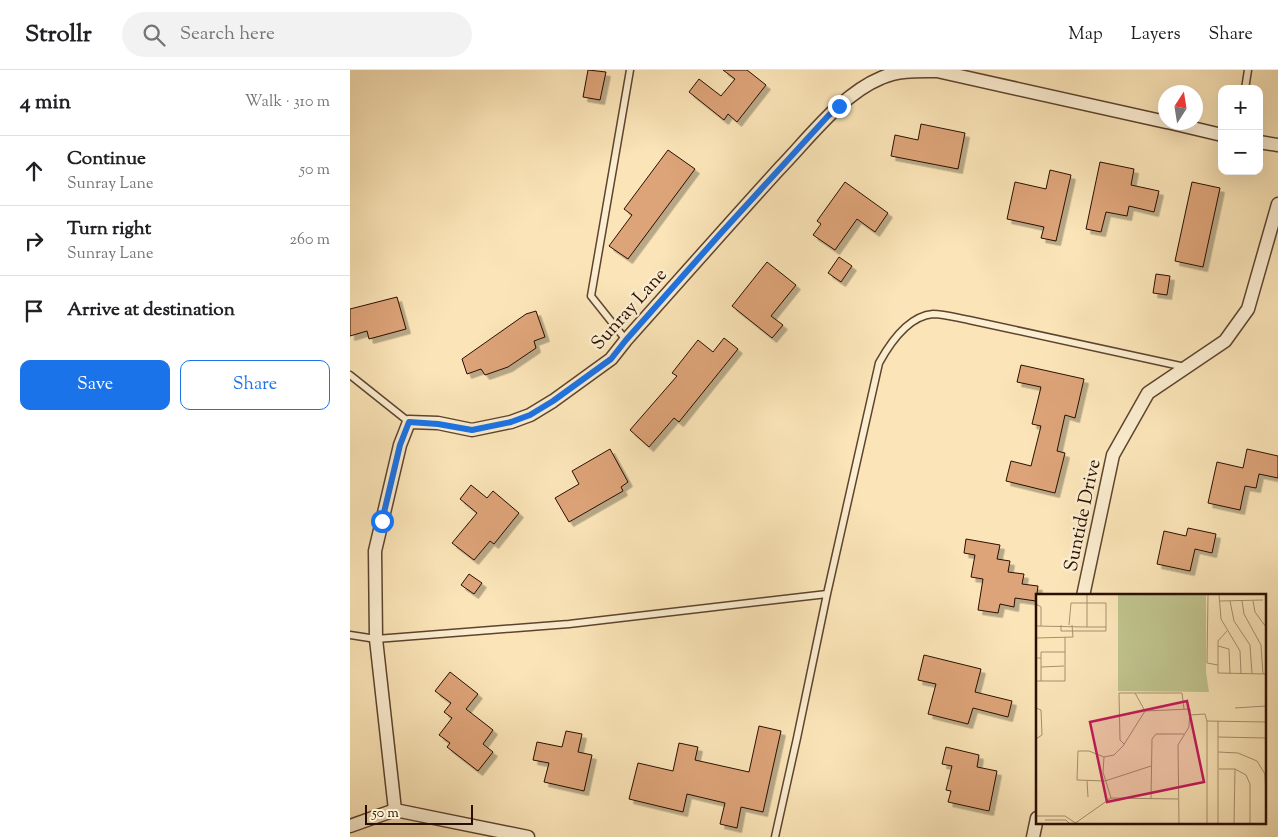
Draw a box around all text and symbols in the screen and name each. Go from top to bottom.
search box [122,12,472,57]
text: Strollr [25,18,92,52]
icon: search [140,21,168,49]
text: Search here [180,21,275,48]
text: Map [1068,22,1103,48]
text: Layers [1131,22,1181,48]
text: Share [1209,22,1253,48]
north arrow [1158,85,1203,130]
map controls [1218,85,1263,175]
button: + [1218,85,1263,130]
text: 4 min [20,88,71,118]
text: Walk · 310 m [245,91,330,114]
route end [828,95,851,118]
button: − [1218,130,1263,175]
text: Continue [67,146,146,173]
icon: ahead [20,157,48,185]
text: 50 m [299,159,330,182]
text: Sunray Lane [67,173,153,196]
text: Turn right [67,216,151,243]
icon: right [20,227,48,255]
text: 260 m [289,229,330,252]
text: Sunray Lane [67,243,153,266]
street label: Sunray Lane [586,262,674,357]
icon: arrive [20,297,48,325]
text: Arrive at destination [67,297,235,324]
button: Save [20,360,170,410]
button: Share [180,360,330,410]
street label: Suntide Drive [1058,457,1109,574]
route start [371,510,394,533]
inset map [1036,594,1266,824]
scale bar [365,802,472,825]
text: 50 m [372,804,399,824]

